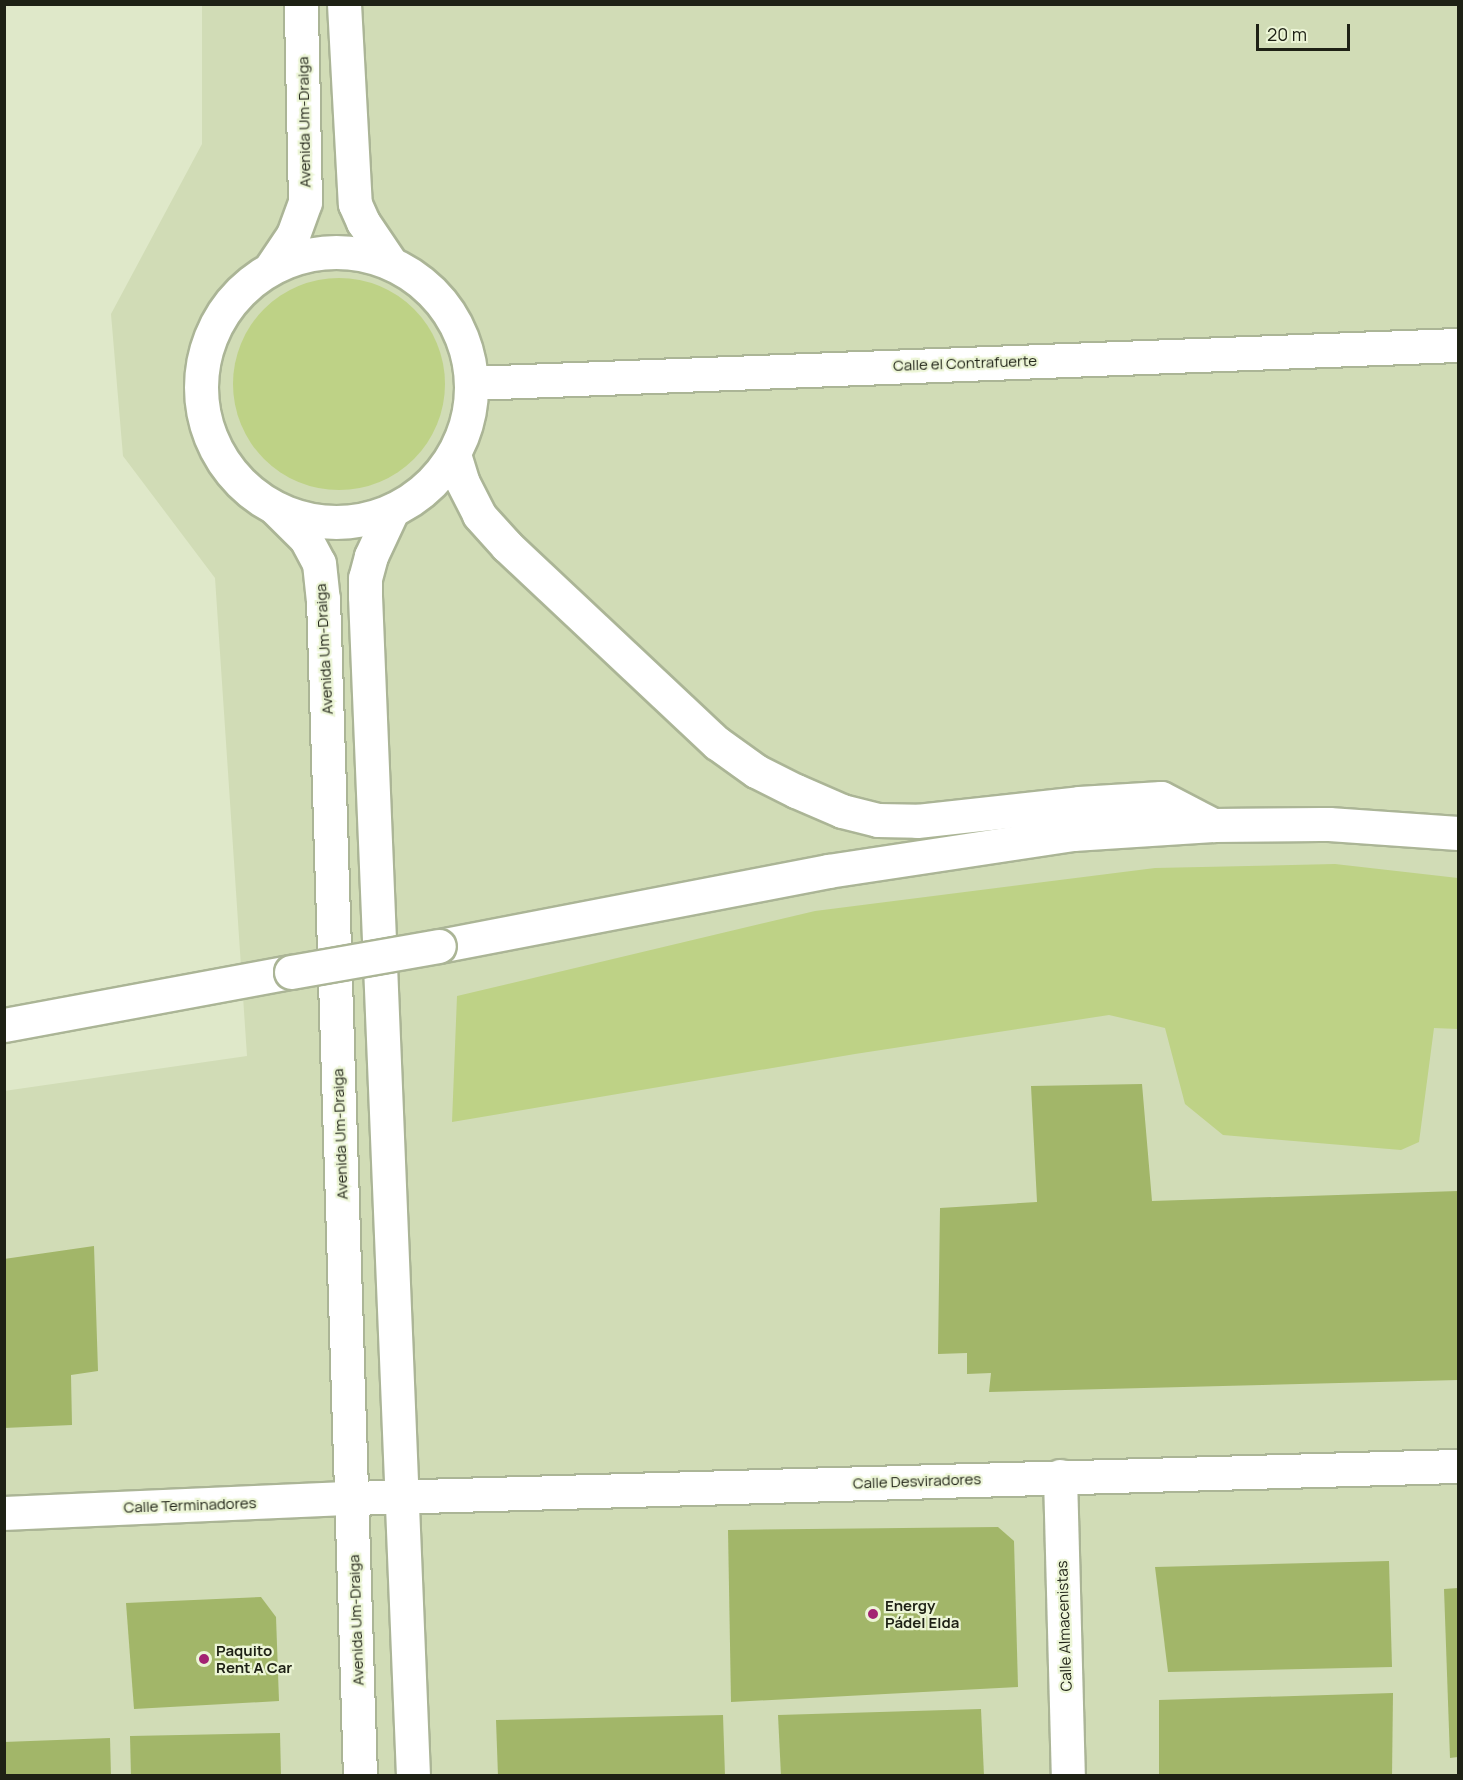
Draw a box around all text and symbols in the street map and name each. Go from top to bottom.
scale bar [1259,12,1354,50]
text: 20 m [1267,22,1307,46]
street label: Avenida Um-Draiga [294,56,314,188]
street label: Calle el Contrafuerte [893,351,1037,375]
street label: Avenida Um-Draiga [312,583,336,715]
street label: Avenida Um-Draiga [329,1068,351,1200]
street label: Calle Desviradores [852,1470,982,1492]
street label: Calle Terminadores [123,1494,257,1516]
street label: Avenida Um-Draiga [345,1554,367,1686]
street label: Calle Almacenistas [1053,1560,1075,1692]
place label: Energy Pádel Elda [885,1596,959,1631]
marker: Energy Pádel Elda [866,1607,880,1621]
place label: Paquito Rent A Car [216,1641,292,1676]
marker: Paquito Rent A Car [197,1652,211,1666]

